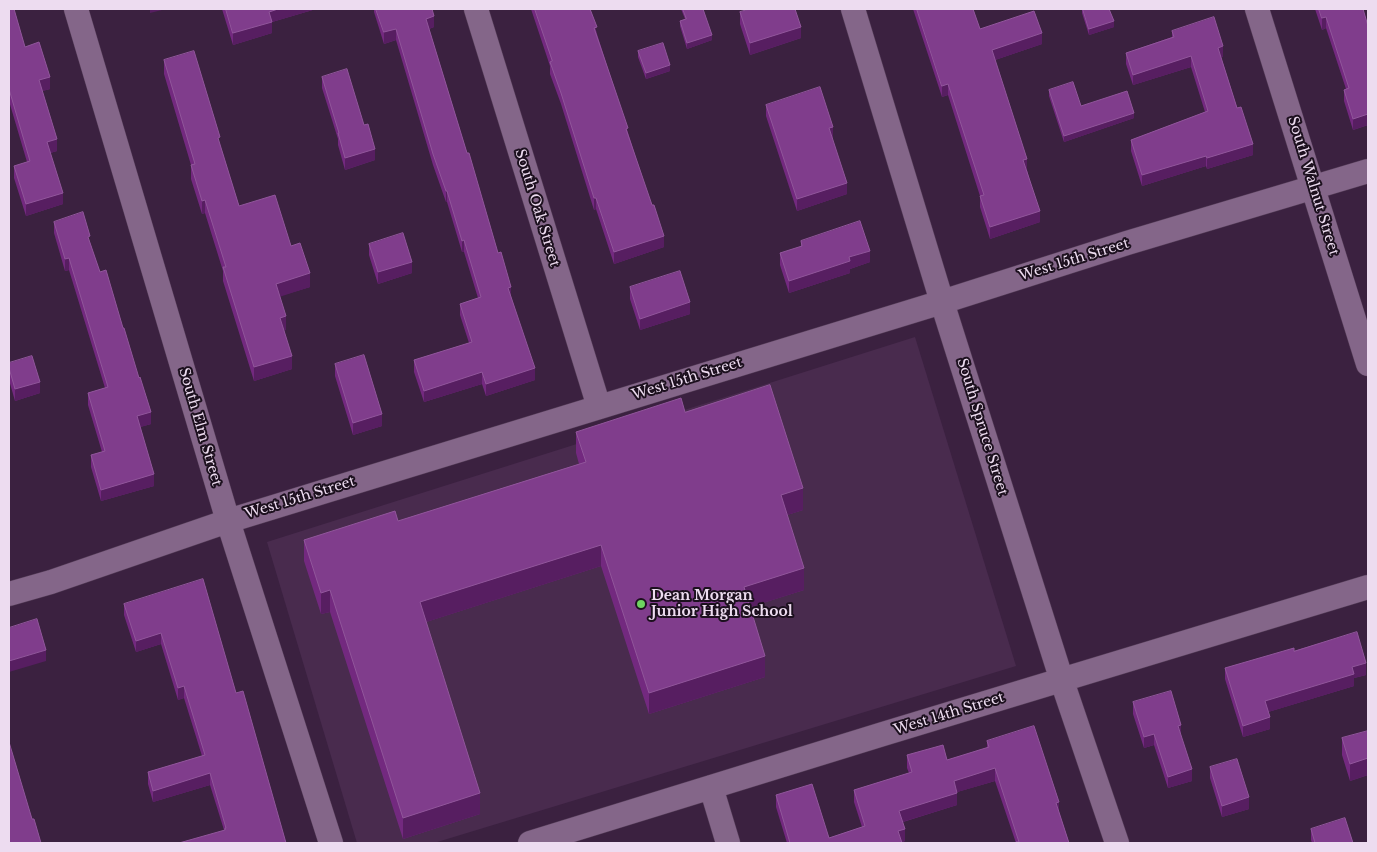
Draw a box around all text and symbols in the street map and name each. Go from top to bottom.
street label: South Walnut Street [1284,114,1342,258]
street label: South Oak Street [511,147,563,269]
street label: West 15th Street [1017,235,1131,285]
street label: West 15th Street [630,354,744,404]
street label: South Spruce Street [953,356,1011,498]
street label: South Elm Street [175,366,225,488]
street label: West 15th Street [243,473,357,523]
place label: Dean Morgan Junior High School [651,588,793,620]
marker: Dean Morgan Junior High School [635,598,647,610]
street label: West 14th Street [892,689,1006,739]

